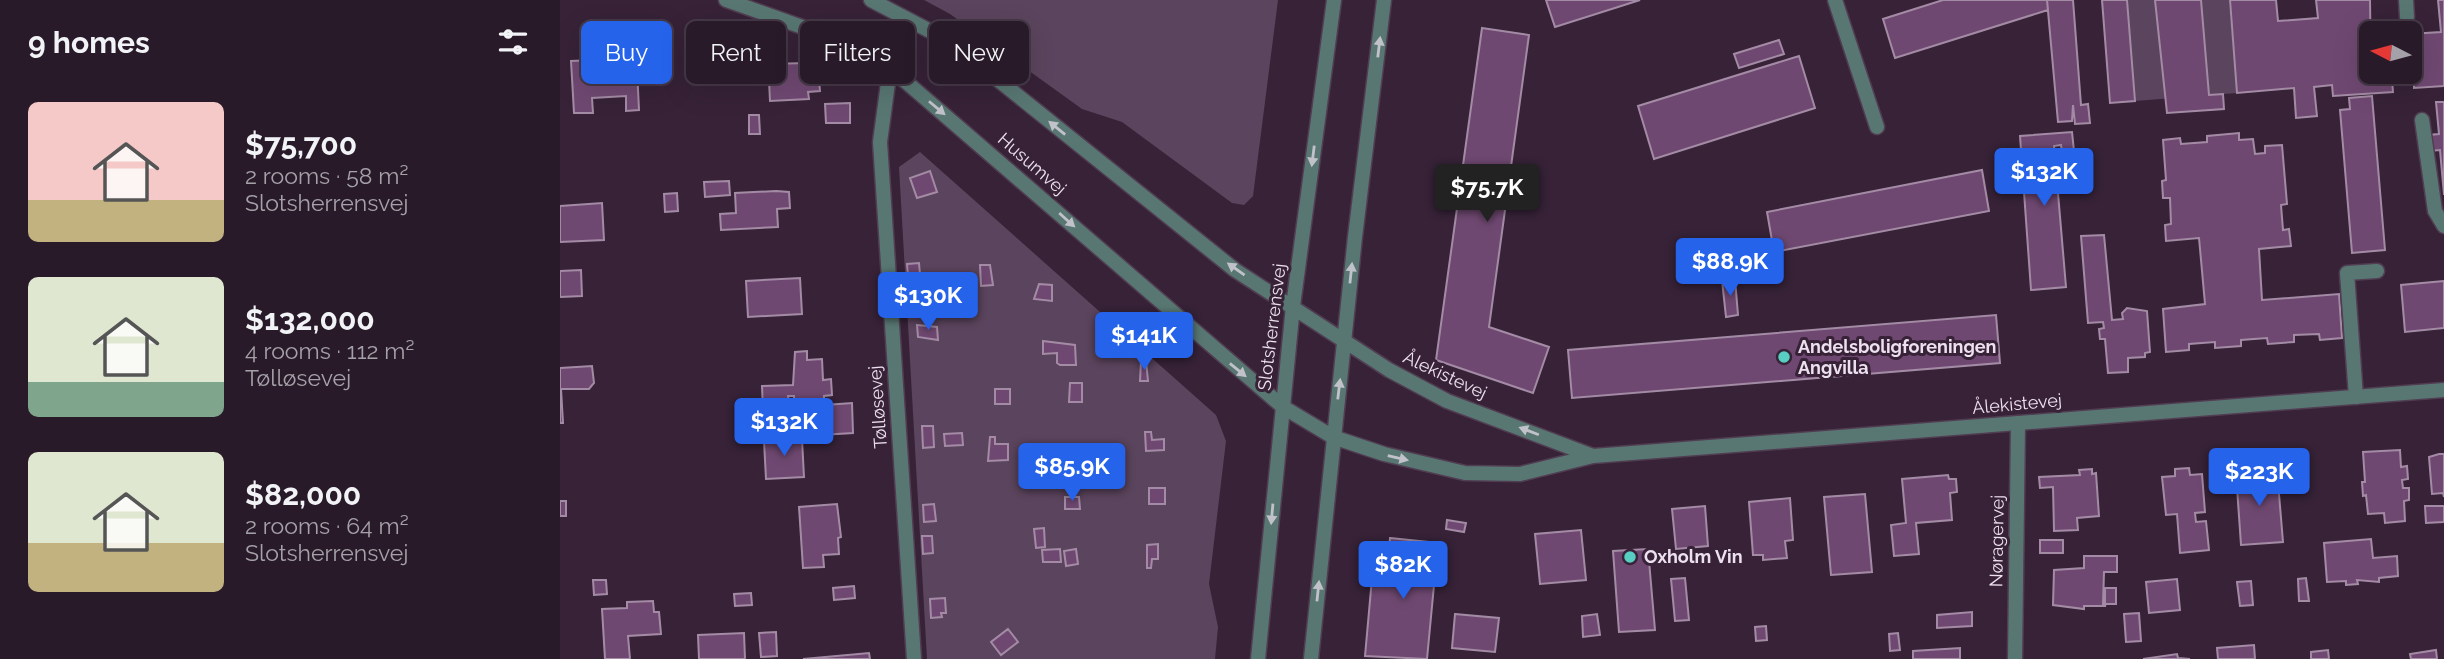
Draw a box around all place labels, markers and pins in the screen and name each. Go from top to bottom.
pin: $132K [1995,148,2093,208]
pin: $75.7K [1430,164,1544,224]
pin: $88.9K [1673,238,1787,298]
pin: $130K [879,272,977,332]
pin: $141K [1095,312,1193,372]
place label: Andelsboligforeningen Angvilla [1798,336,1996,378]
marker: Andelsboligforeningen Angvilla [1776,349,1792,365]
pin: $132K [735,398,833,458]
pin: $85.9K [1015,444,1129,503]
pin: $223K [2210,448,2308,508]
pin: $82K [1362,542,1444,601]
place label: Oxholm Vin [1644,546,1743,567]
marker: Oxholm Vin [1622,549,1638,565]

